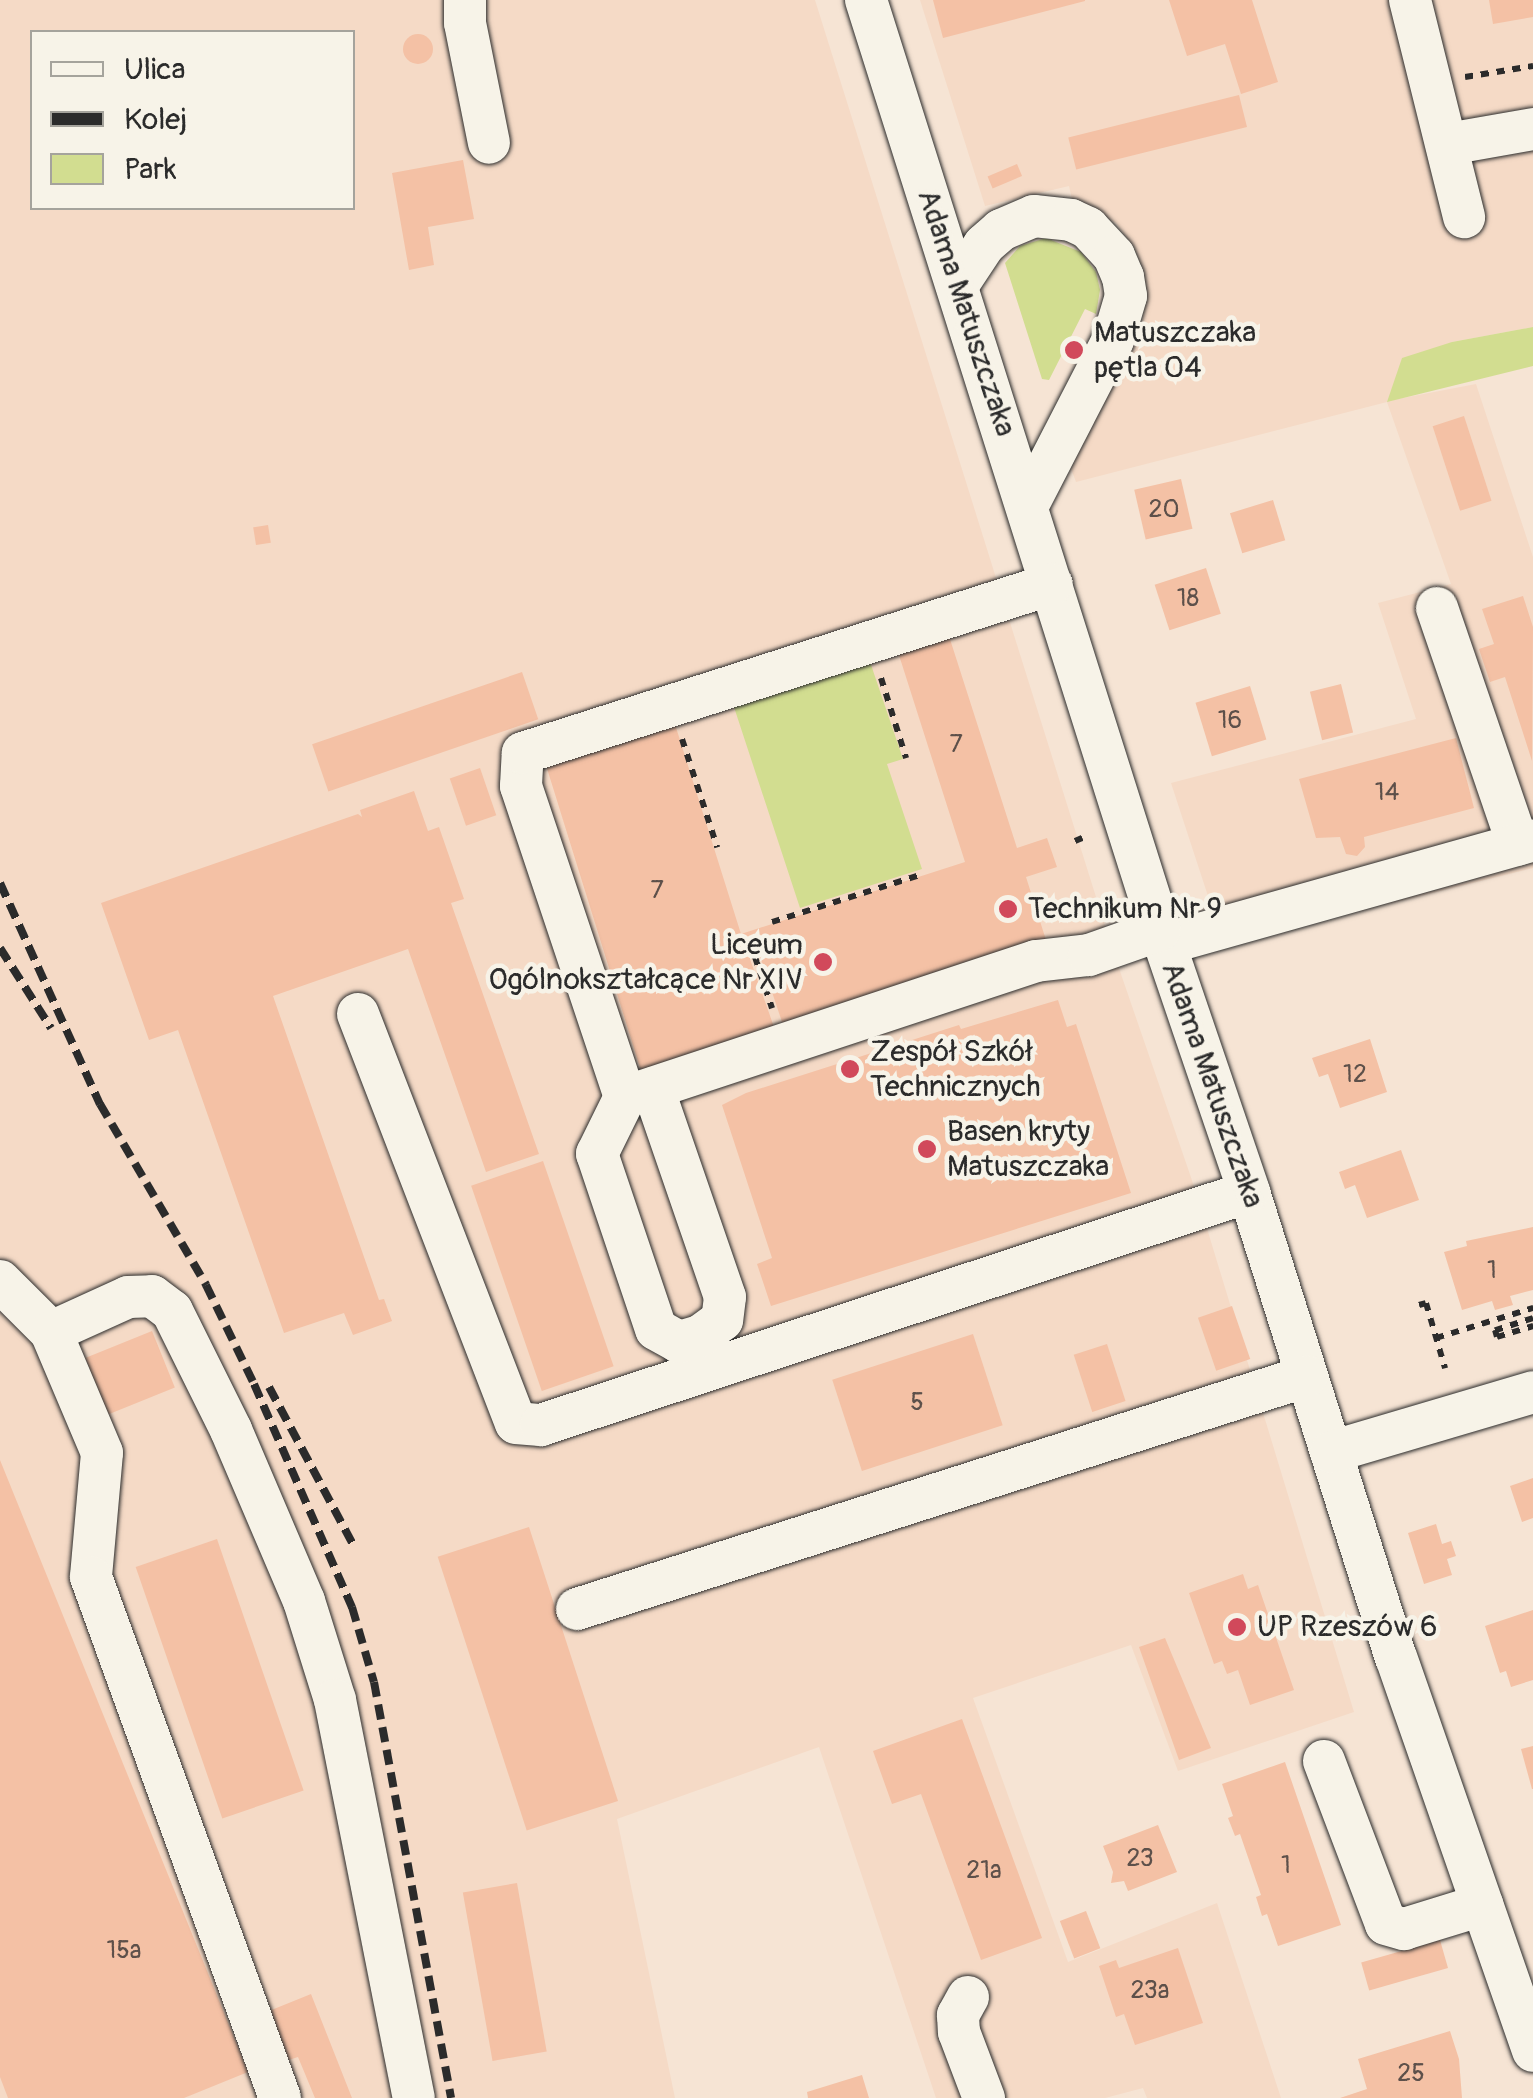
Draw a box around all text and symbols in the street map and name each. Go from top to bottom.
legend [30,30,355,210]
text: Ulica [124,51,186,88]
text: Kolej [124,101,187,138]
text: Park [124,151,177,188]
street label: Adama Matuszczaka [909,185,1023,441]
place label: Matuszczaka pętla 04 [1094,315,1256,386]
marker: Matuszczaka pętla 04 [1063,339,1085,361]
house number: 20 [1148,495,1180,525]
house number: 18 [1177,584,1199,614]
house number: 16 [1218,706,1242,736]
house number: 7 [949,730,963,760]
house number: 14 [1375,778,1399,808]
house number: 7 [650,876,664,906]
place label: Technikum Nr 9 [1028,891,1222,927]
marker: Technikum Nr 9 [997,898,1019,920]
place label: Liceum Ogólnokształcące Nr XIV [488,927,803,998]
marker: Liceum Ogólnokształcące Nr XIV [812,951,834,973]
street label: Adama Matuszczaka [1153,957,1271,1213]
place label: Zespół Szkół Technicznych [870,1034,1041,1104]
marker: Zespół Szkół Technicznych [839,1058,861,1080]
house number: 12 [1343,1060,1367,1090]
place label: Basen kryty Matuszczaka [947,1114,1109,1184]
marker: Basen kryty Matuszczaka [916,1138,938,1160]
house number: 1 [1487,1256,1497,1286]
house number: 5 [910,1388,924,1418]
place label: UP Rzeszów 6 [1257,1609,1437,1645]
marker: UP Rzeszów 6 [1226,1616,1248,1638]
house number: 23 [1126,1844,1154,1874]
house number: 1 [1281,1851,1291,1881]
house number: 21a [966,1856,1002,1886]
house number: 15a [107,1936,141,1966]
house number: 23a [1131,1976,1169,2006]
house number: 25 [1397,2059,1425,2089]

